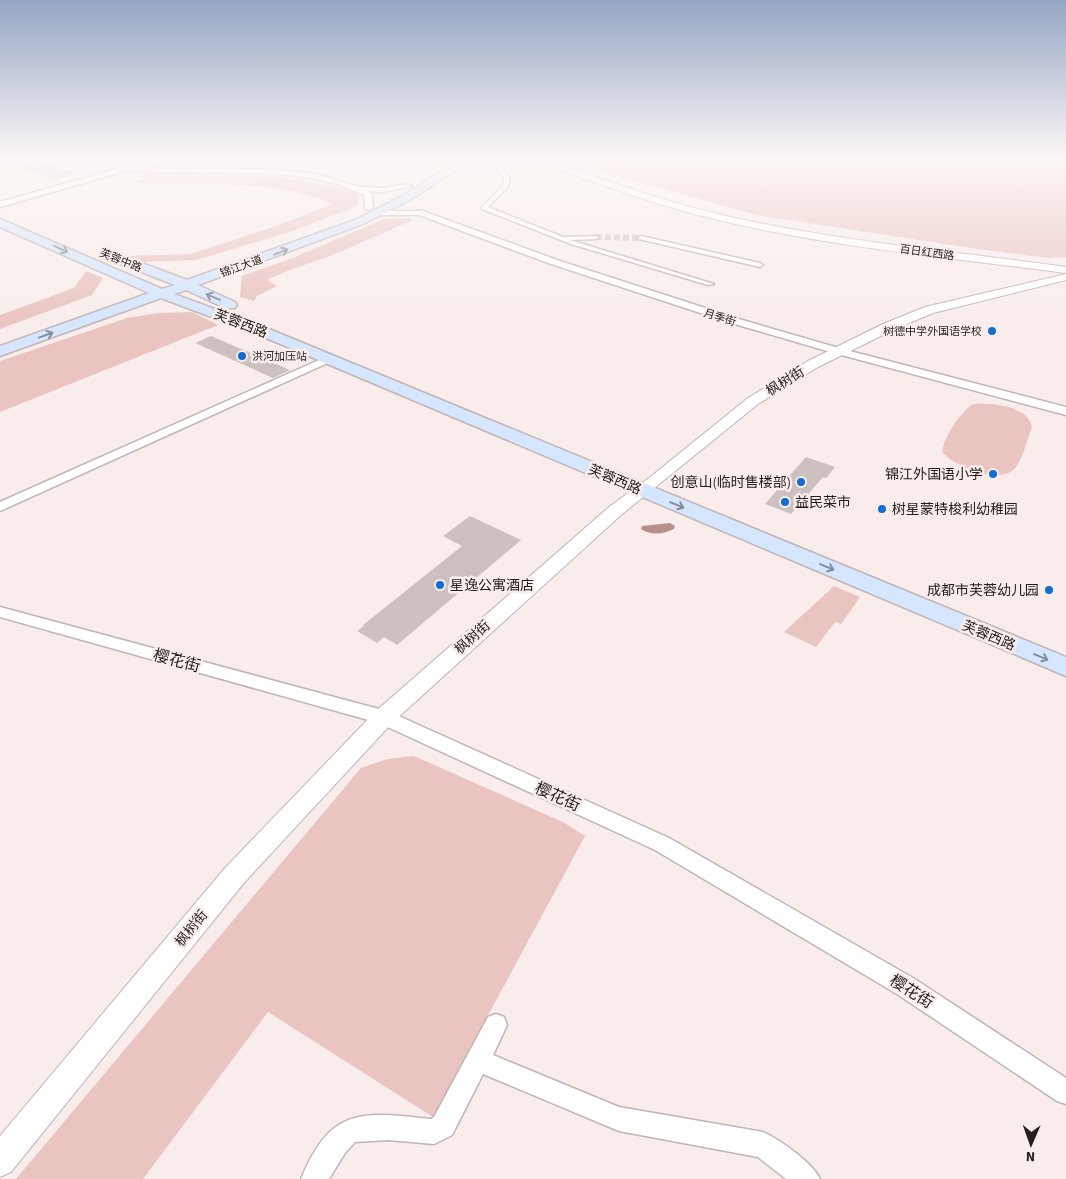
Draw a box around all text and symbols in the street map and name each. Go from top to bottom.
street label: 百日红西路 [899,241,955,264]
one-way arrow [53,245,68,255]
street label: 芙蓉中路 [98,245,144,276]
one-way arrow [273,247,288,256]
street label: 锦江大道 [218,252,264,281]
one-way arrow [206,292,221,302]
street label: 芙蓉西路 [211,305,270,343]
street label: 月季街 [702,305,738,329]
place label: 树德中学外国语学校 [883,324,982,339]
marker: 树德中学外国语学校 [986,325,998,337]
one-way arrow [38,330,53,339]
place label: 洪河加压站 [252,349,307,364]
marker: 洪河加压站 [236,350,248,362]
street label: 枫树街 [762,362,809,401]
street label: 芙蓉西路 [585,460,644,500]
place label: 锦江外国语小学 [885,465,983,485]
marker: 锦江外国语小学 [987,468,999,480]
place label: 创意山(临时售楼部) [671,473,791,493]
marker: 创意山(临时售楼部) [795,476,807,488]
place label: 益民菜市 [795,493,851,513]
marker: 益民菜市 [779,496,791,508]
one-way arrow [669,500,684,510]
place label: 树星蒙特梭利幼稚园 [892,500,1018,520]
marker: 树星蒙特梭利幼稚园 [876,503,888,515]
one-way arrow [819,563,834,573]
place label: 星逸公寓酒店 [450,576,534,596]
marker: 星逸公寓酒店 [434,579,446,591]
place label: 成都市芙蓉幼儿园 [927,581,1039,601]
marker: 成都市芙蓉幼儿园 [1043,584,1055,596]
street label: 枫树街 [450,616,495,659]
street label: 芙蓉西路 [959,616,1018,656]
street label: 樱花街 [151,644,203,678]
one-way arrow [1033,652,1048,662]
street label: 樱花街 [531,777,584,817]
street label: 枫树街 [171,906,213,951]
street label: 樱花街 [885,970,938,1014]
north arrow [1006,1119,1056,1169]
text: N [1026,1146,1036,1166]

